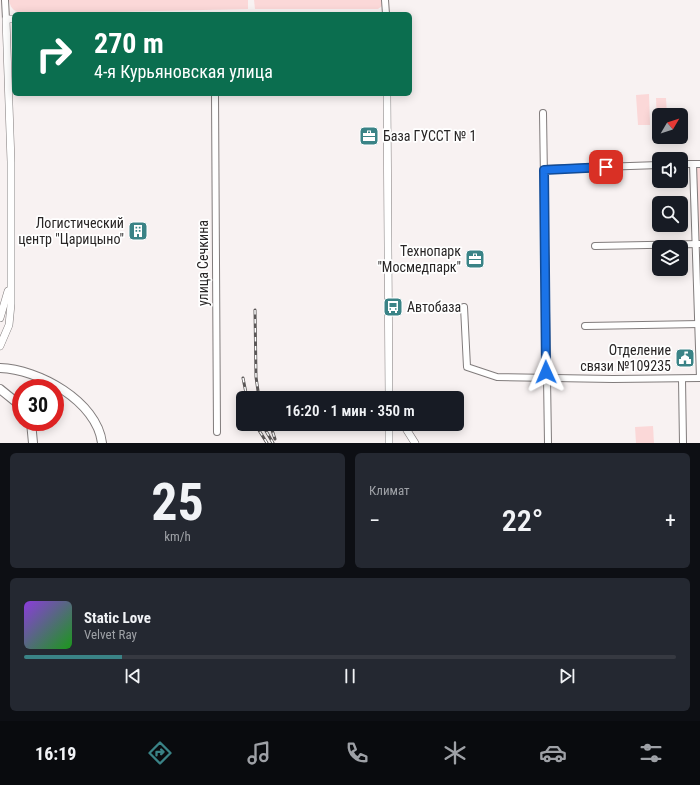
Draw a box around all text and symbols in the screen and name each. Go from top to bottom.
text: 270 m [94,27,164,60]
icon: right [28,28,80,80]
text: 4-я Курьяновская улица [94,61,273,82]
north arrow [652,108,688,144]
map controls [652,108,688,276]
office icon: База ГУССТ № 1 [358,125,380,147]
place label: База ГУССТ № 1 [383,128,476,144]
pin [589,150,623,184]
button: sound [652,152,688,188]
icon: arrive [595,156,617,178]
button: search [652,196,688,232]
place label: Логистический центр "Царицыно" [18,215,124,247]
building icon: Логистический центр "Царицыно" [127,220,149,242]
street label: улица Сечкина [195,220,211,306]
button: layers [652,240,688,276]
place label: Технопарк "Мосмедпарк" [377,243,461,275]
office icon: Технопарк "Мосмедпарк" [464,248,486,270]
bus stop icon: Автобаза [382,296,404,318]
place label: Автобаза [407,299,461,315]
place label: Отделение связи №109235 [580,342,671,374]
public building icon: Отделение связи №109235 [674,347,696,369]
position arrow [525,351,567,393]
speed limit sign: 30 [12,379,64,431]
text: 16:20 · 1 мин · 350 m [285,402,415,420]
text: 25 [151,472,204,533]
text: Климат [369,483,410,498]
text: 22° [502,503,543,538]
text: − [369,508,380,533]
text: + [665,508,676,533]
text: km/h [164,529,191,544]
text: Static Love [84,609,151,627]
text: Velvet Ray [84,627,137,642]
icon: previous [122,665,144,687]
icon: pause [339,665,361,687]
icon: next [556,665,578,687]
icon: directions [146,739,174,767]
icon: music [245,739,273,767]
icon: phone [343,739,371,767]
icon: climate [441,739,469,767]
icon: car [539,739,567,767]
icon: filters [637,739,665,767]
text: 16:19 [35,743,76,764]

